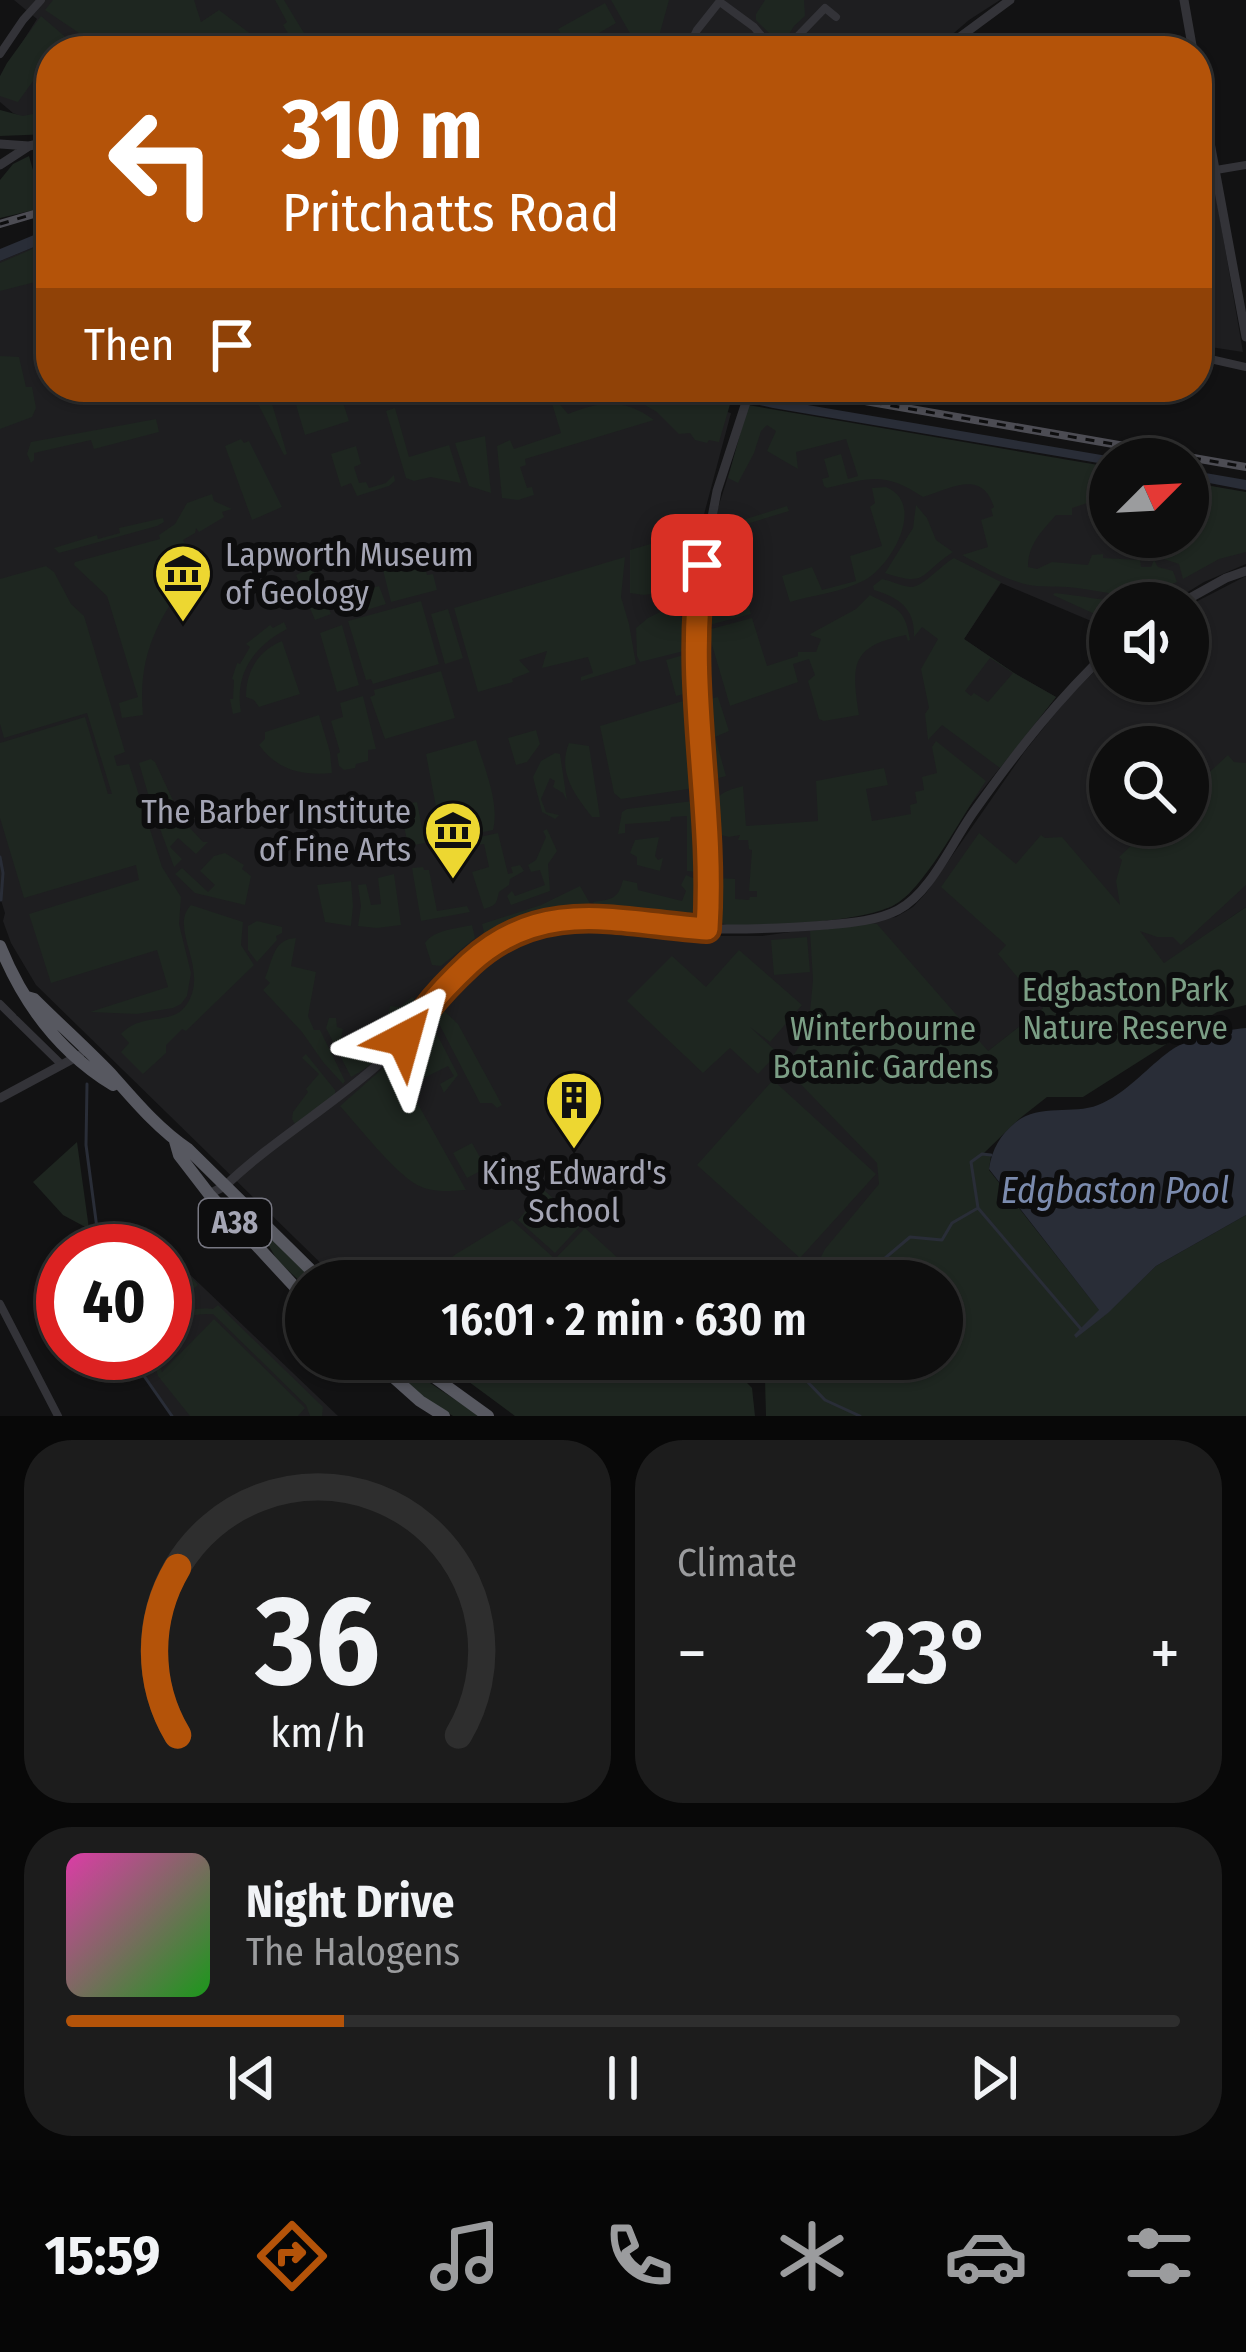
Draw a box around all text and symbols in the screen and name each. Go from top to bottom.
text: 310 m [282,79,483,180]
icon: left [84,84,240,240]
text: Pritchatts Road [282,181,620,245]
icon: arrive [199,312,265,378]
text: Then [84,318,175,372]
north arrow [1089,438,1209,558]
map controls [1089,438,1209,846]
pin [651,514,753,616]
icon: arrive [669,532,735,598]
place label: Lapworth Museum of Geology [225,535,473,613]
museum icon: Lapworth Museum of Geology [152,542,214,624]
button: sound [1089,582,1209,702]
button: search [1089,726,1209,846]
place label: The Barber Institute of Fine Arts [142,792,411,870]
museum icon: The Barber Institute of Fine Arts [422,799,484,881]
park label: Edgbaston Park Nature Reserve [1022,970,1229,1048]
position arrow [341,976,467,1102]
park label: Winterbourne Botanic Gardens [773,1009,993,1087]
building icon: King Edward's School [543,1069,605,1151]
place label: King Edward's School [482,1153,667,1231]
water label: Edgbaston Pool [1001,1169,1229,1213]
road number: A38 [199,1199,271,1247]
speed limit sign: 40 [36,1224,192,1380]
text: 16:01 · 2 min · 630 m [441,1293,807,1347]
text: Climate [677,1540,797,1586]
text: 36 [254,1567,380,1717]
text: 23° [866,1599,991,1707]
text: − [677,1614,707,1693]
text: + [1150,1614,1180,1693]
text: km/h [270,1706,365,1757]
text: Night Drive [246,1875,454,1929]
text: The Halogens [246,1929,460,1975]
icon: previous [219,2045,285,2111]
icon: pause [590,2045,656,2111]
icon: next [961,2045,1027,2111]
icon: directions [250,2214,334,2298]
icon: music [423,2214,507,2298]
icon: phone [597,2214,681,2298]
icon: climate [770,2214,854,2298]
icon: car [944,2214,1028,2298]
icon: filters [1117,2214,1201,2298]
text: 15:59 [45,2224,161,2288]

